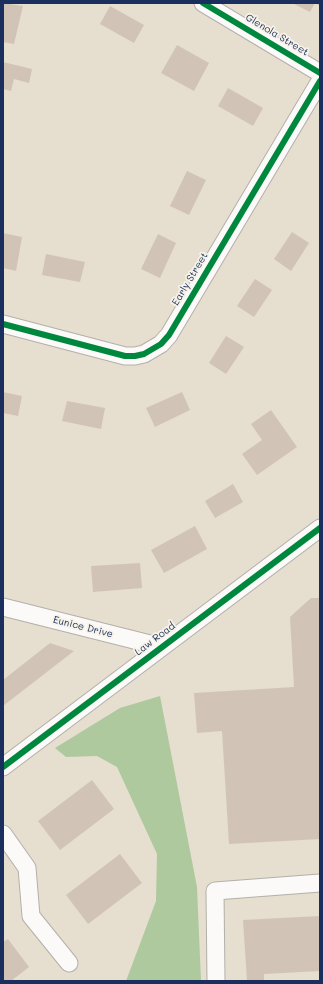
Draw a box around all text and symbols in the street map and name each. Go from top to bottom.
street label: Glenola Street [243,11,311,59]
street label: Early Street [169,250,211,308]
street label: Eunice Drive [52,614,114,640]
street label: Law Road [132,620,178,658]

